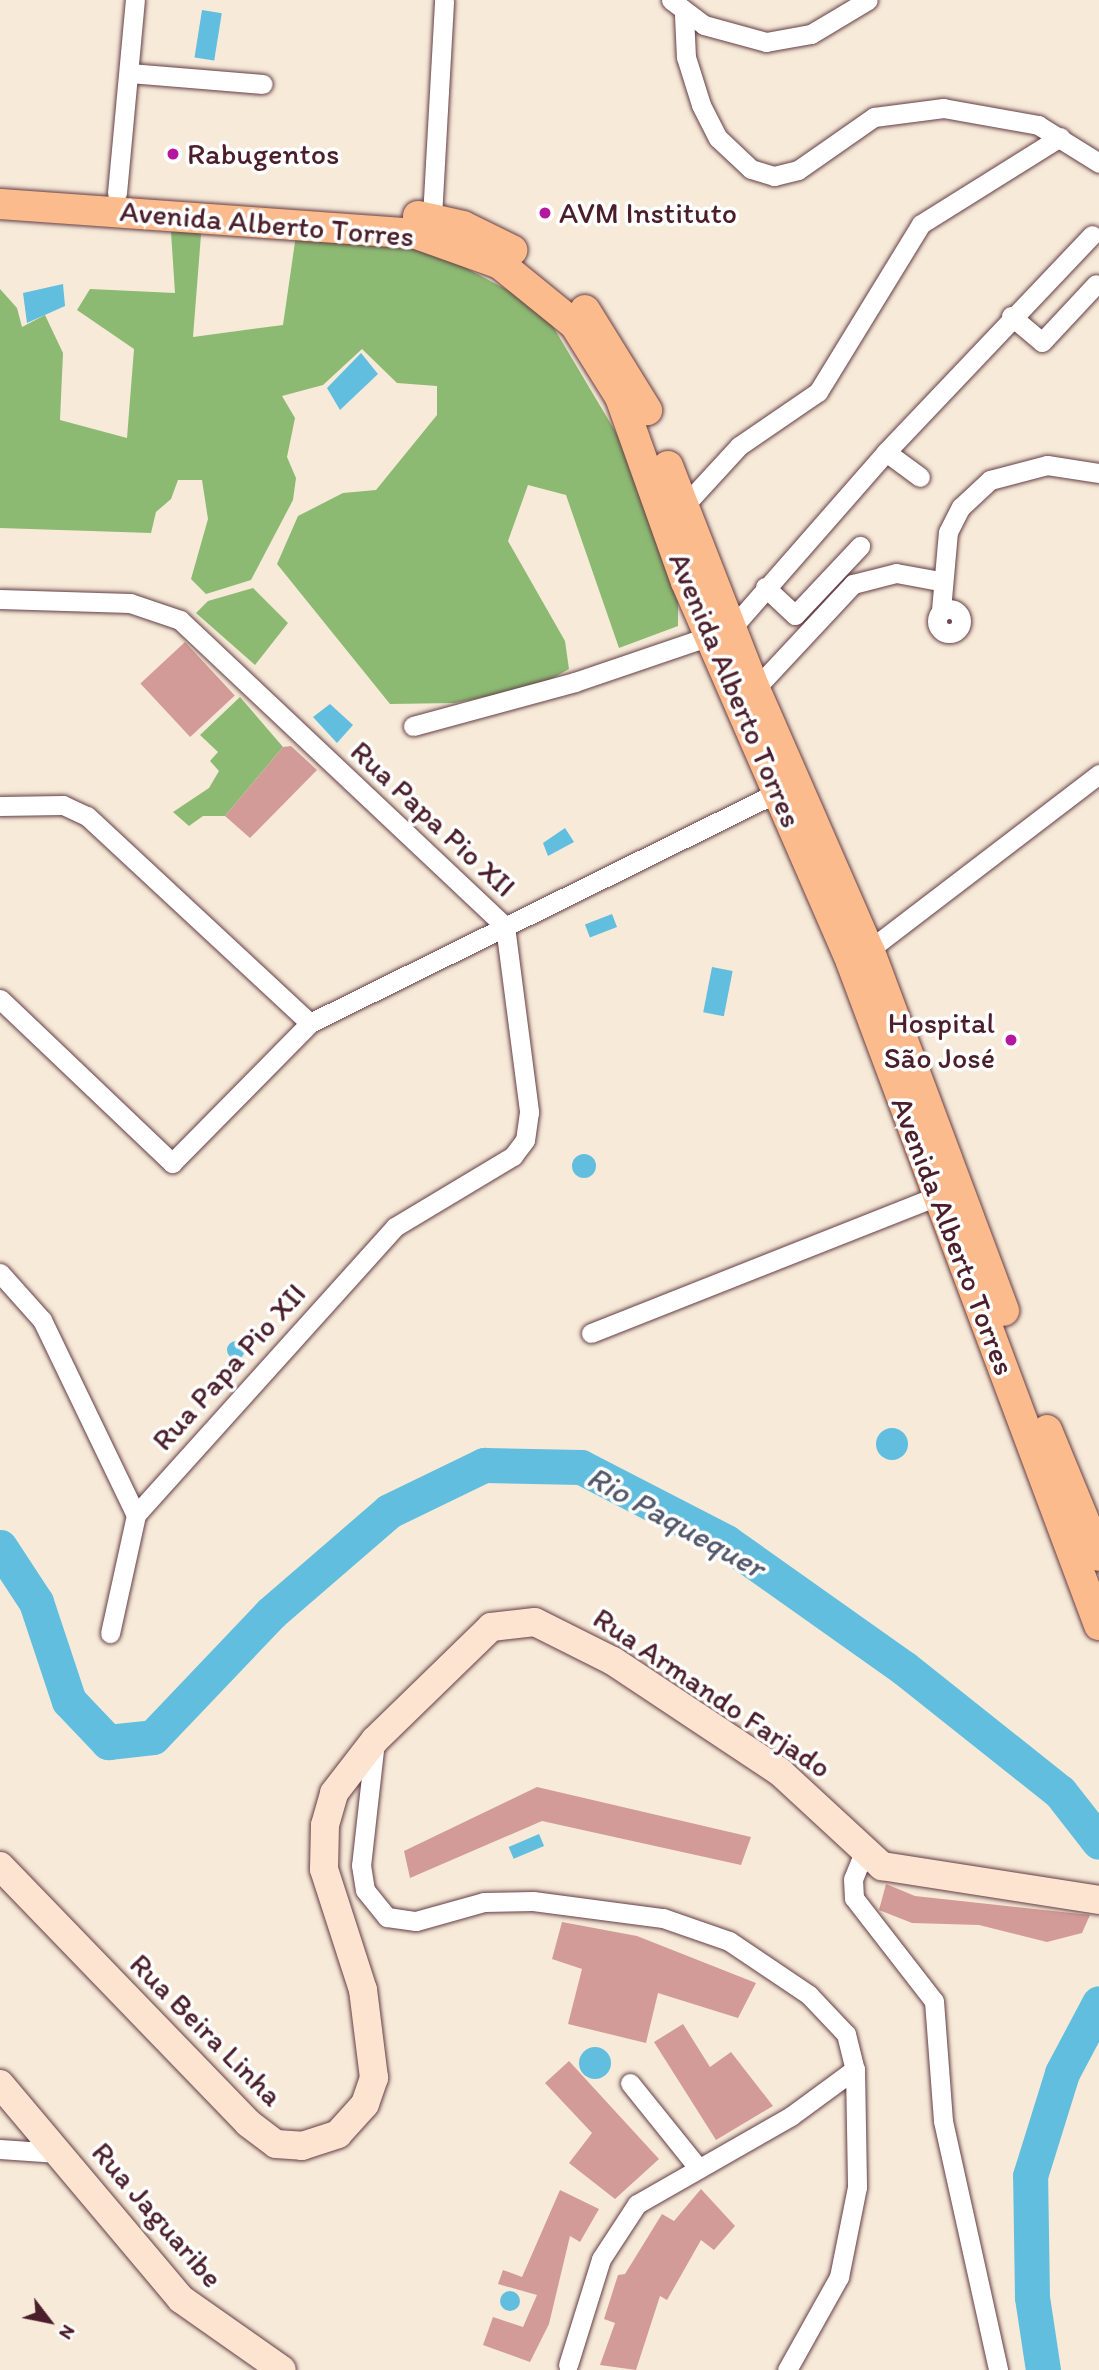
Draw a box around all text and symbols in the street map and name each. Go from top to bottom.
place label: Rabugentos [187,136,339,172]
marker: Rabugentos [165,146,181,162]
street label: Avenida Alberto Torres [120,193,414,255]
place label: AVM Instituto [559,195,740,231]
marker: AVM Instituto [537,205,553,221]
street label: Avenida Alberto Torres [661,548,809,832]
street label: Rua Papa Pio XII [344,734,522,904]
place label: Hospital São José [883,1005,995,1076]
marker: Hospital São José [1001,1030,1021,1050]
street label: Avenida Alberto Torres [884,1093,1022,1379]
street label: Rua Papa Pio XII [145,1277,313,1457]
water label: Rio Paquequer [581,1458,771,1586]
street label: Rua Armando Farjado [587,1600,837,1786]
street label: Rua Beira Linha [122,1946,290,2114]
street label: Rua Jaguaribe [84,2134,230,2296]
north arrow [14,2286,84,2356]
text: N [54,2321,80,2344]

